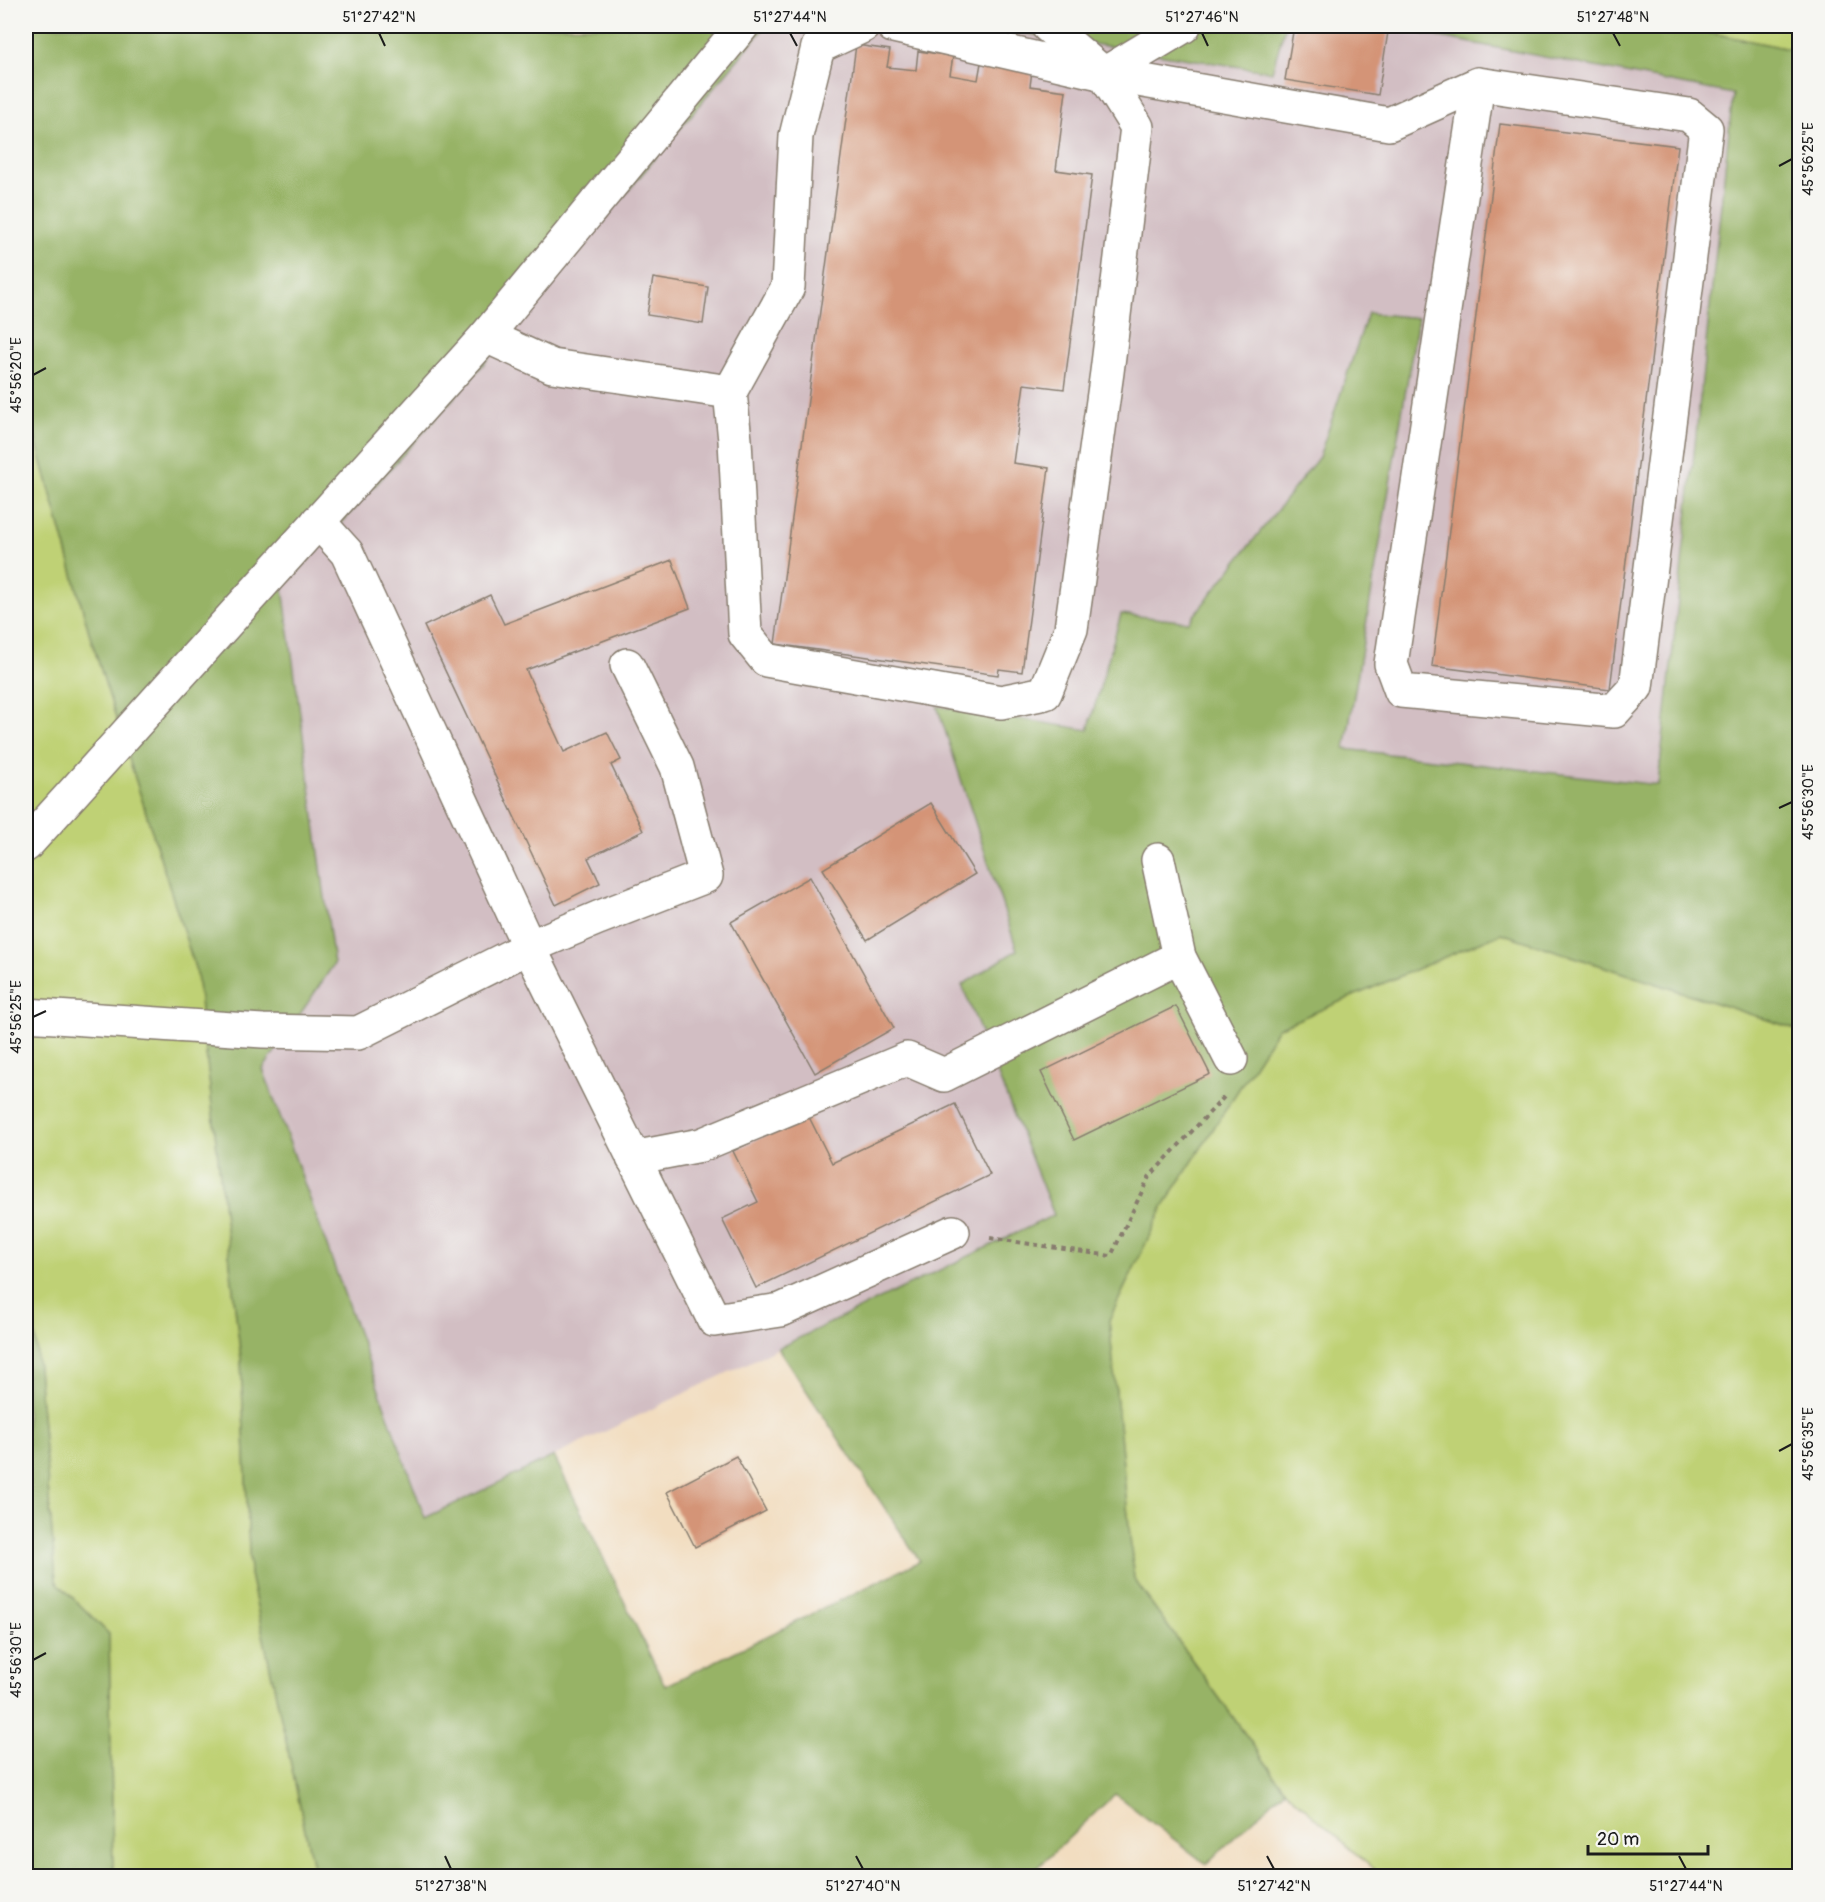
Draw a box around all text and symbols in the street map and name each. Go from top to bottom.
text: 51°27'42"N [342,8,416,27]
text: 51°27'44"N [753,8,827,27]
text: 51°27'46"N [1165,8,1239,27]
text: 51°27'48"N [1577,8,1649,27]
text: 45°56'25"E [1799,122,1818,196]
text: 45°56'20"E [7,337,26,413]
text: 45°56'30"E [1799,764,1818,840]
text: 45°56'25"E [7,980,26,1054]
text: 45°56'35"E [1799,1407,1818,1481]
text: 45°56'30"E [7,1622,26,1698]
scale bar [1588,1818,1708,1856]
text: 20 m [1597,1828,1639,1851]
text: 51°27'38"N [415,1877,487,1896]
text: 51°27'40"N [825,1877,901,1896]
text: 51°27'42"N [1237,1877,1311,1896]
text: 51°27'44"N [1649,1877,1723,1896]

